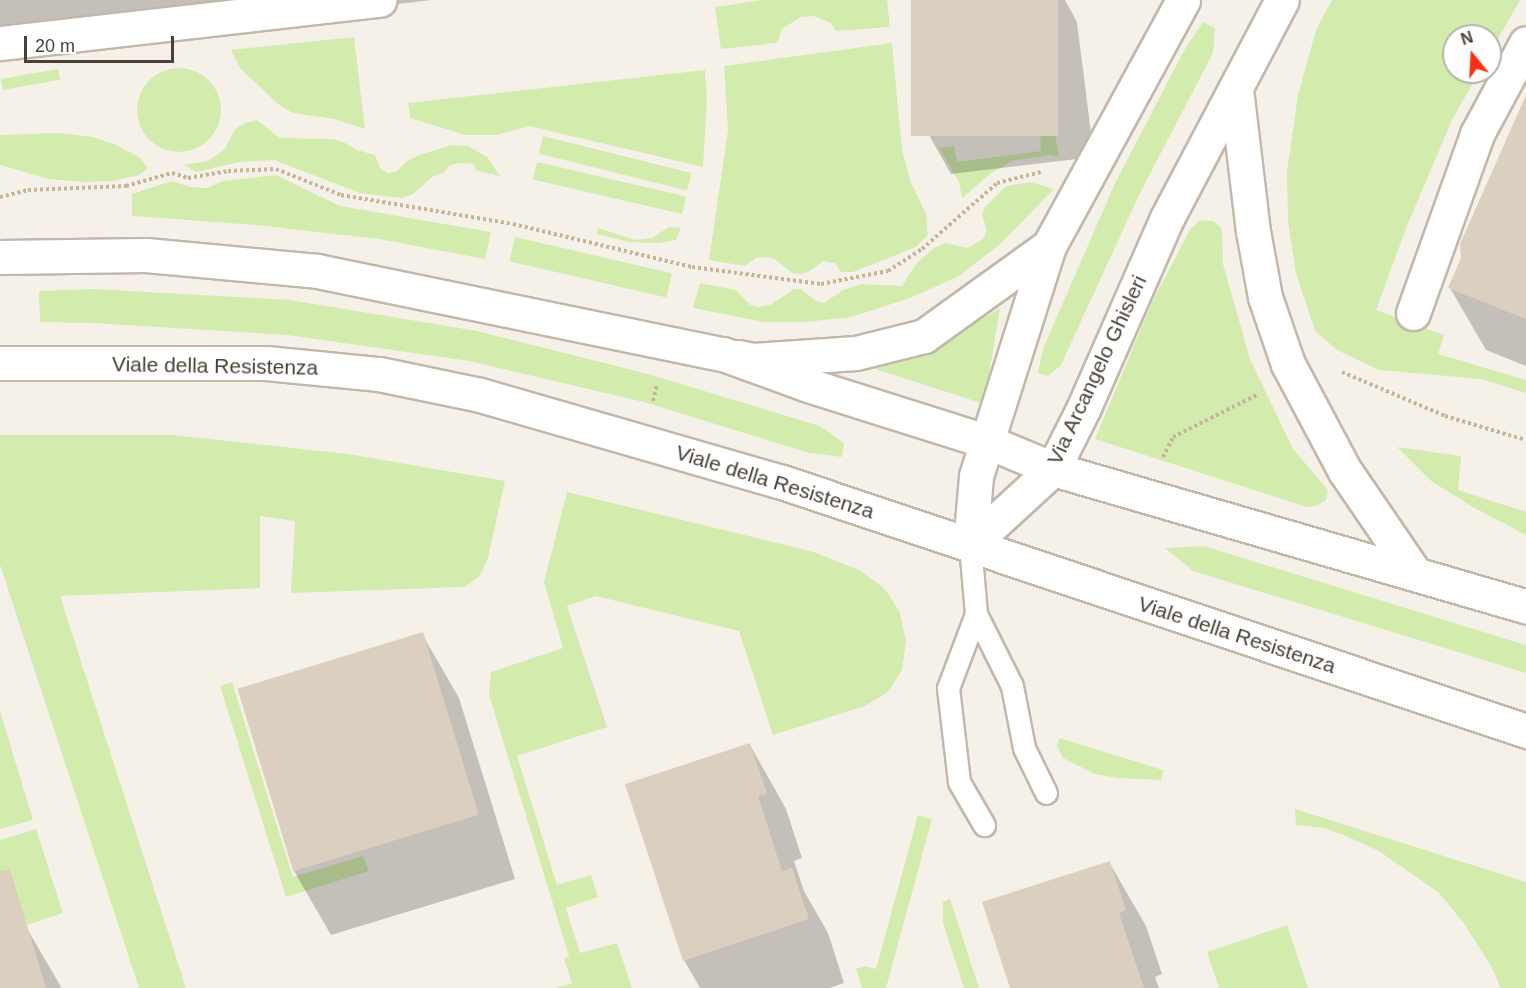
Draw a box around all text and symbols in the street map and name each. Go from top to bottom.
scale bar [27,24,177,62]
north arrow [1442,24,1502,84]
text: N [1459,28,1475,48]
text: 20 m [35,36,75,56]
street label: Via Arcangelo Ghisleri [1042,271,1152,469]
street label: Viale della Resistenza [112,352,318,380]
street label: Viale della Resistenza [673,440,877,524]
street label: Viale della Resistenza [1135,591,1339,679]

